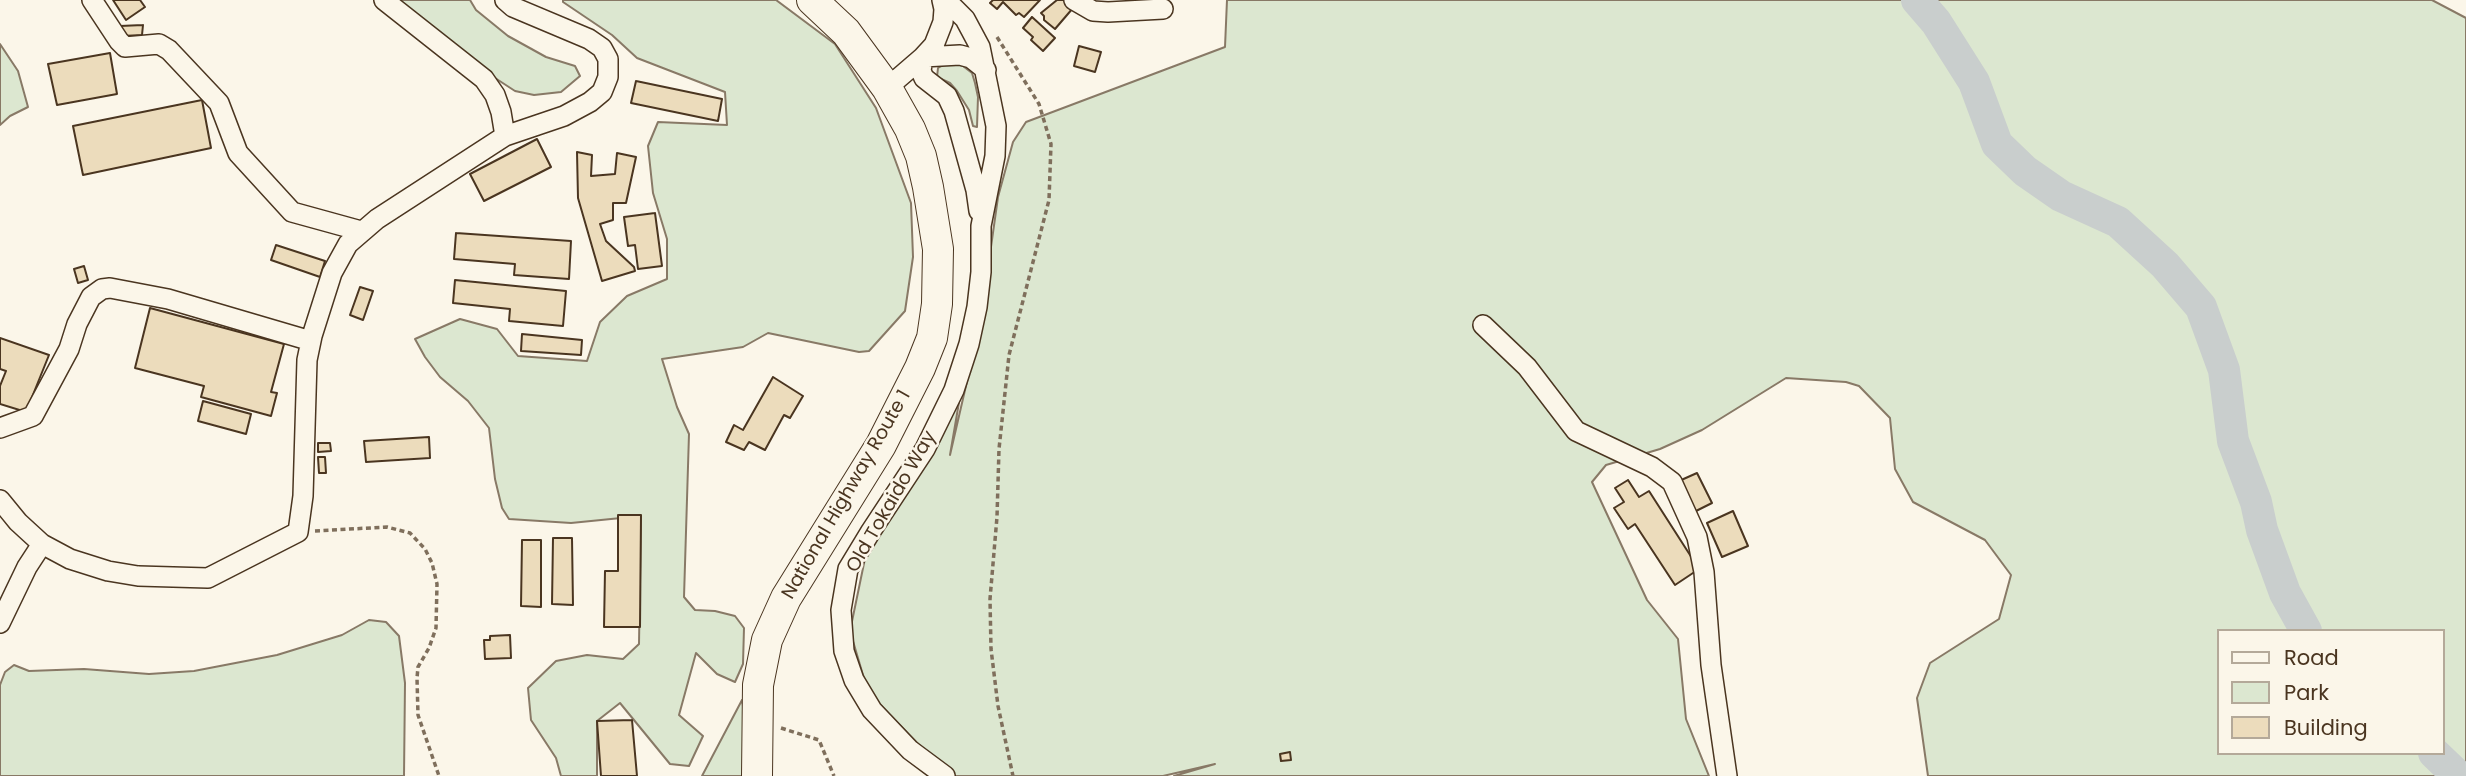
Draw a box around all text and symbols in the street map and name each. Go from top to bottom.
street label: National Highway Route 1 [778,386,916,604]
street label: Old Tokaido Way [842,427,942,577]
legend [2218,629,2445,755]
text: Road [2284,643,2339,672]
text: Park [2284,678,2329,707]
text: Building [2284,713,2368,742]

